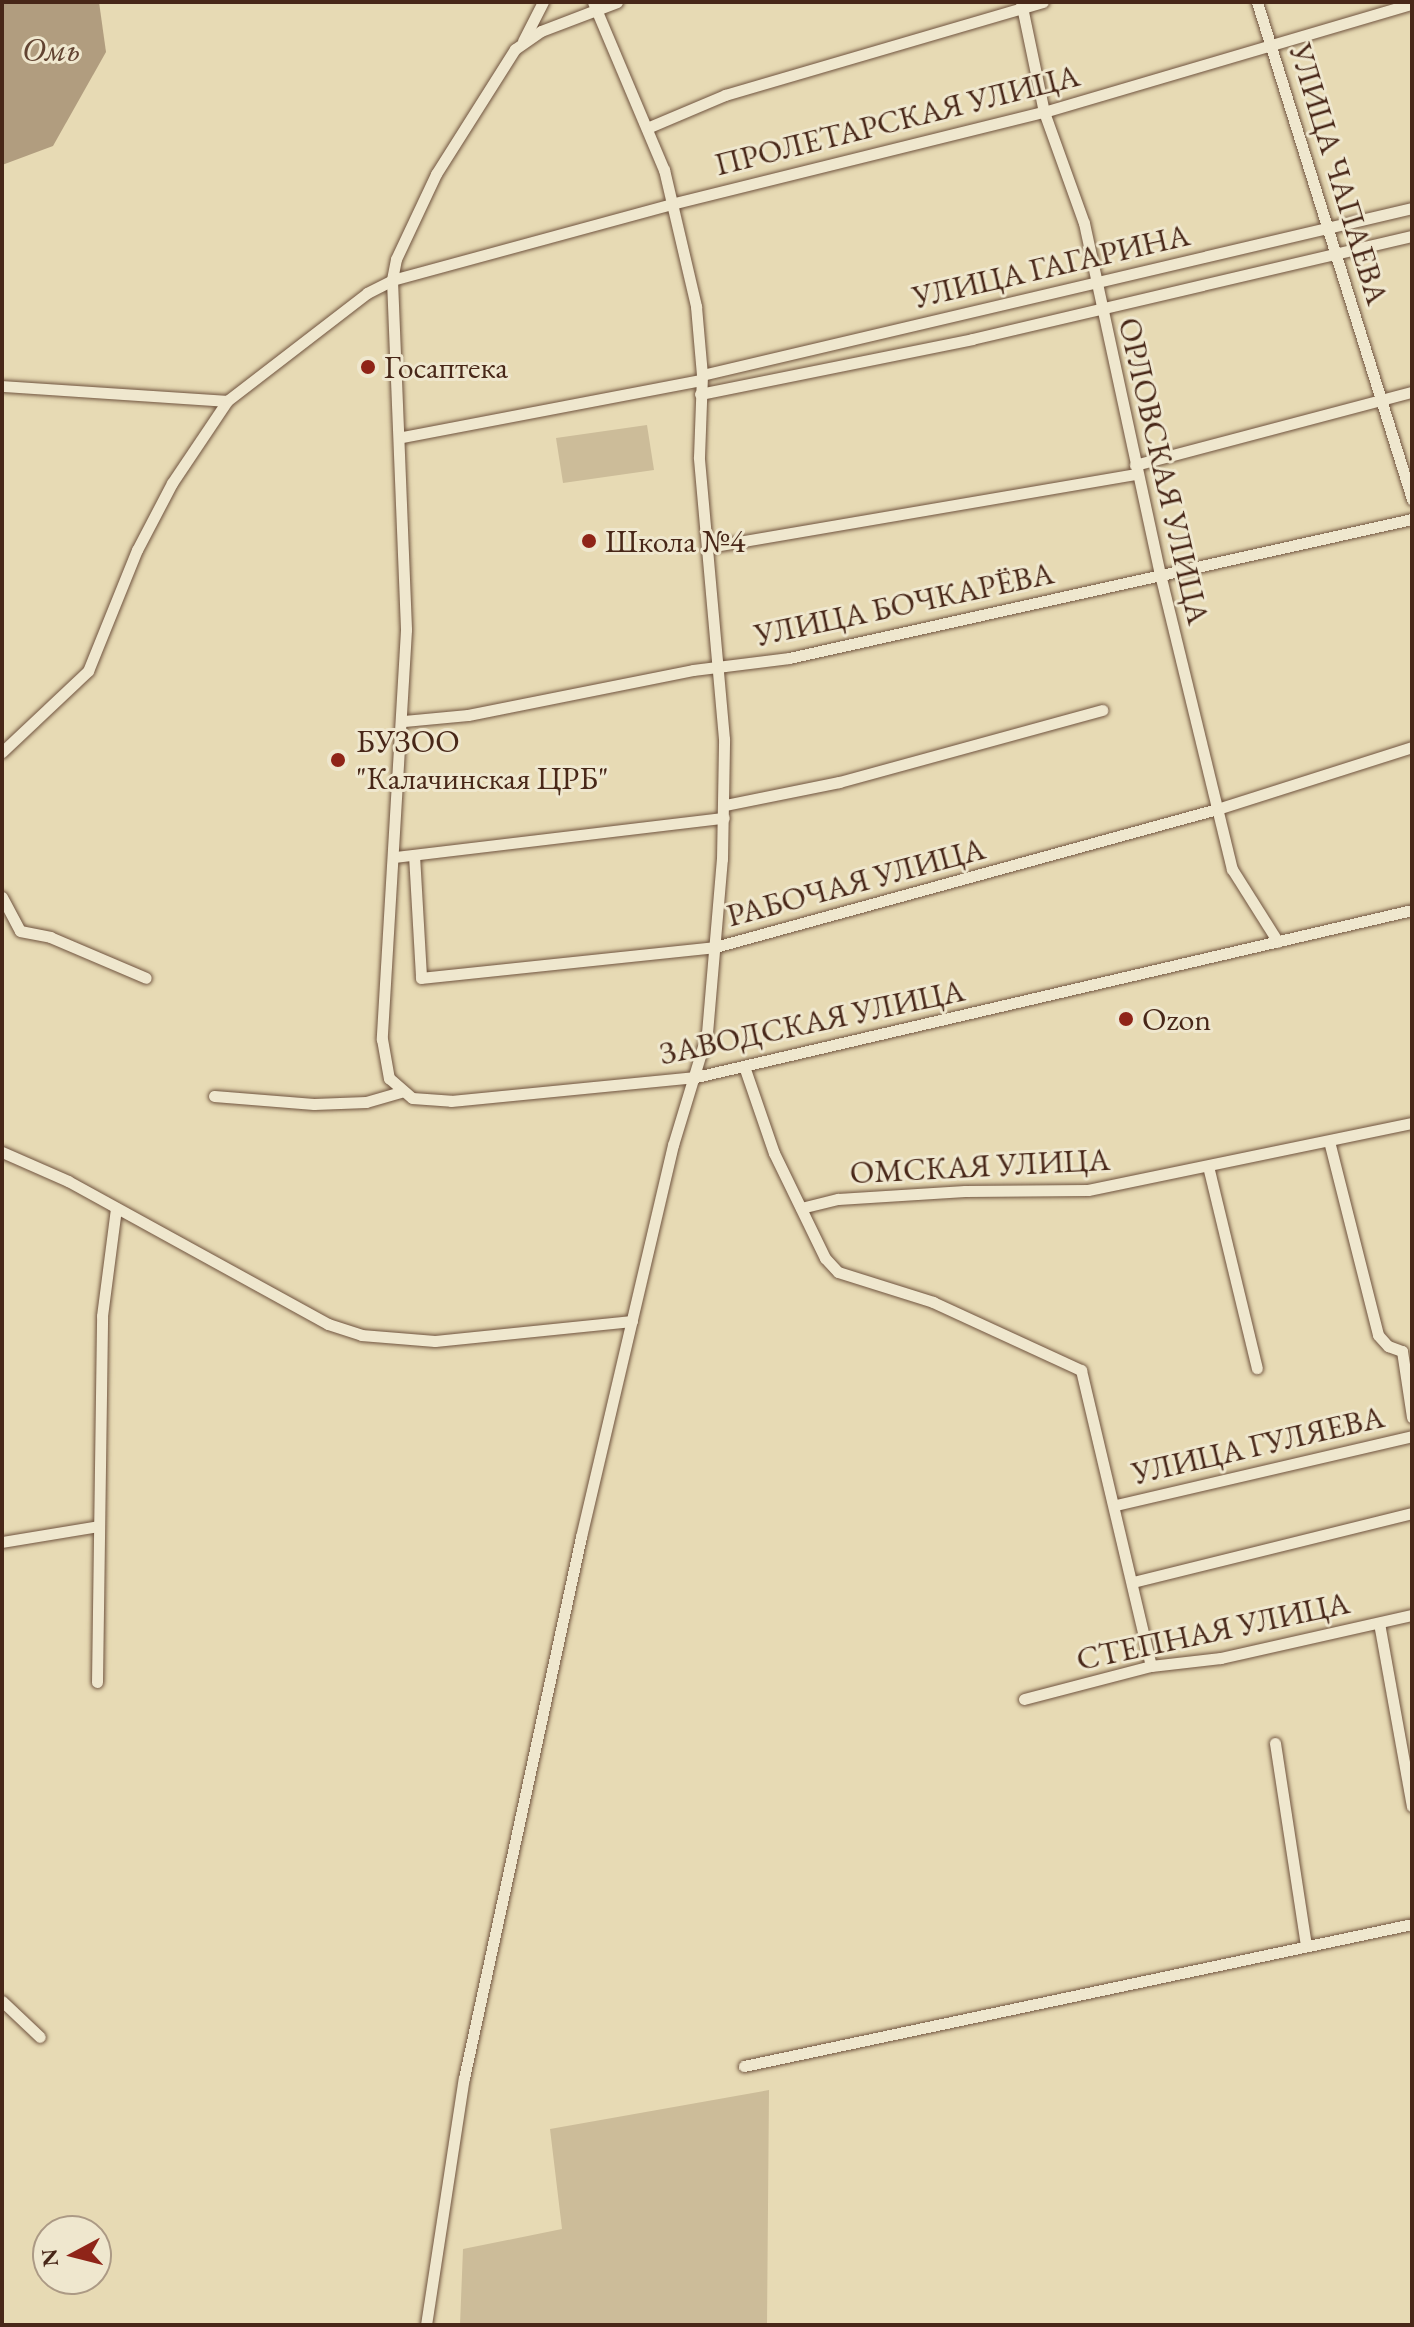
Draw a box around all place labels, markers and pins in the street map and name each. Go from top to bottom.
place label: Госаптека [384,348,508,386]
marker: Госаптека [359,358,377,376]
place label: Школа №4 [605,522,745,560]
marker: Школа №4 [580,532,598,550]
place label: БУЗОО "Калачинская ЦРБ" [356,723,609,798]
marker: БУЗОО "Калачинская ЦРБ" [327,749,349,771]
place label: Ozon [1142,1000,1211,1038]
marker: Ozon [1117,1010,1135,1028]

